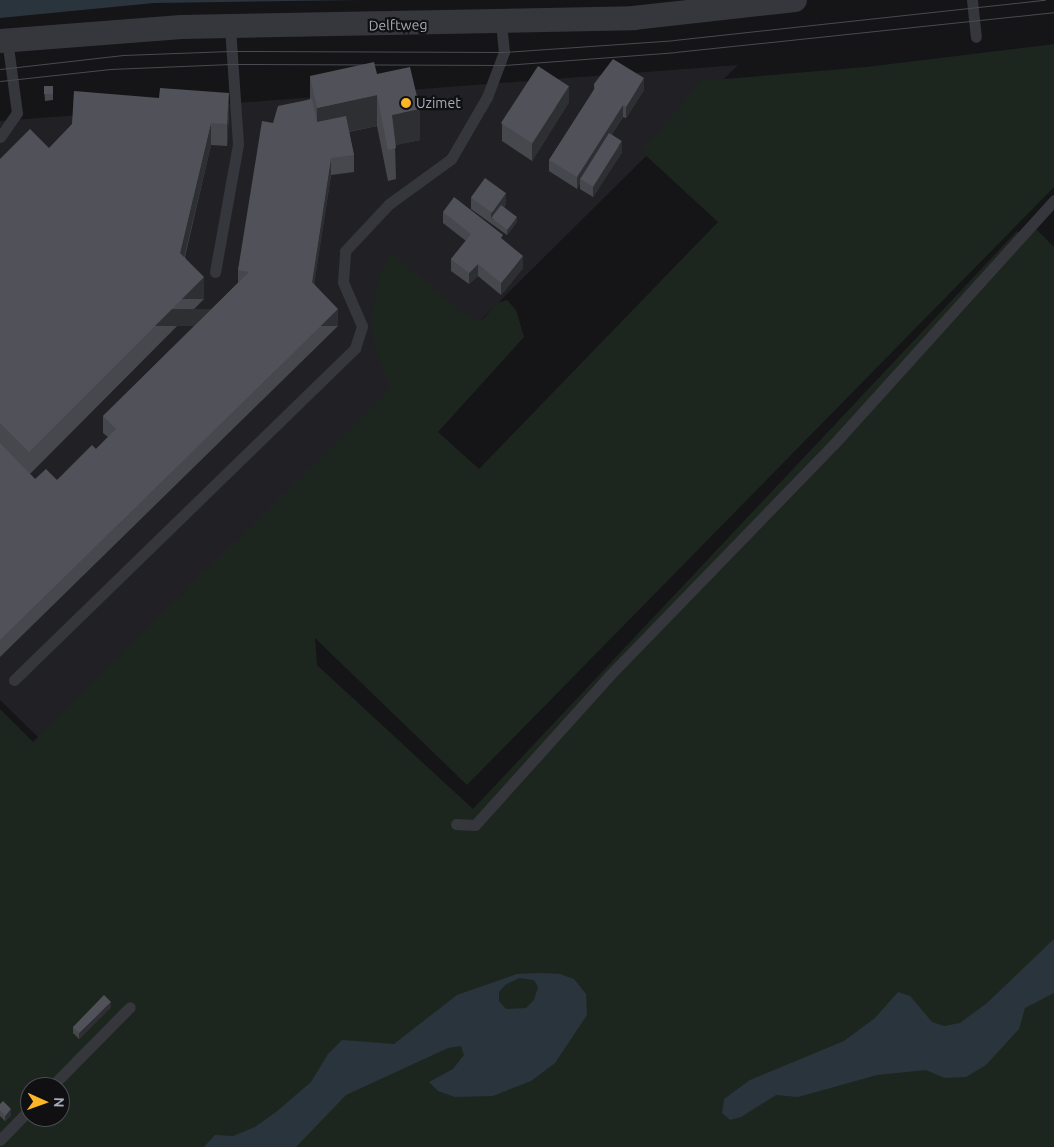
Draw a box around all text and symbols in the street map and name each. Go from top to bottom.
street label: Delftweg [368,16,428,34]
place label: Uzimet [416,95,461,111]
marker: Uzimet [400,97,412,109]
north arrow [20,1077,70,1127]
text: N [51,1097,67,1108]

